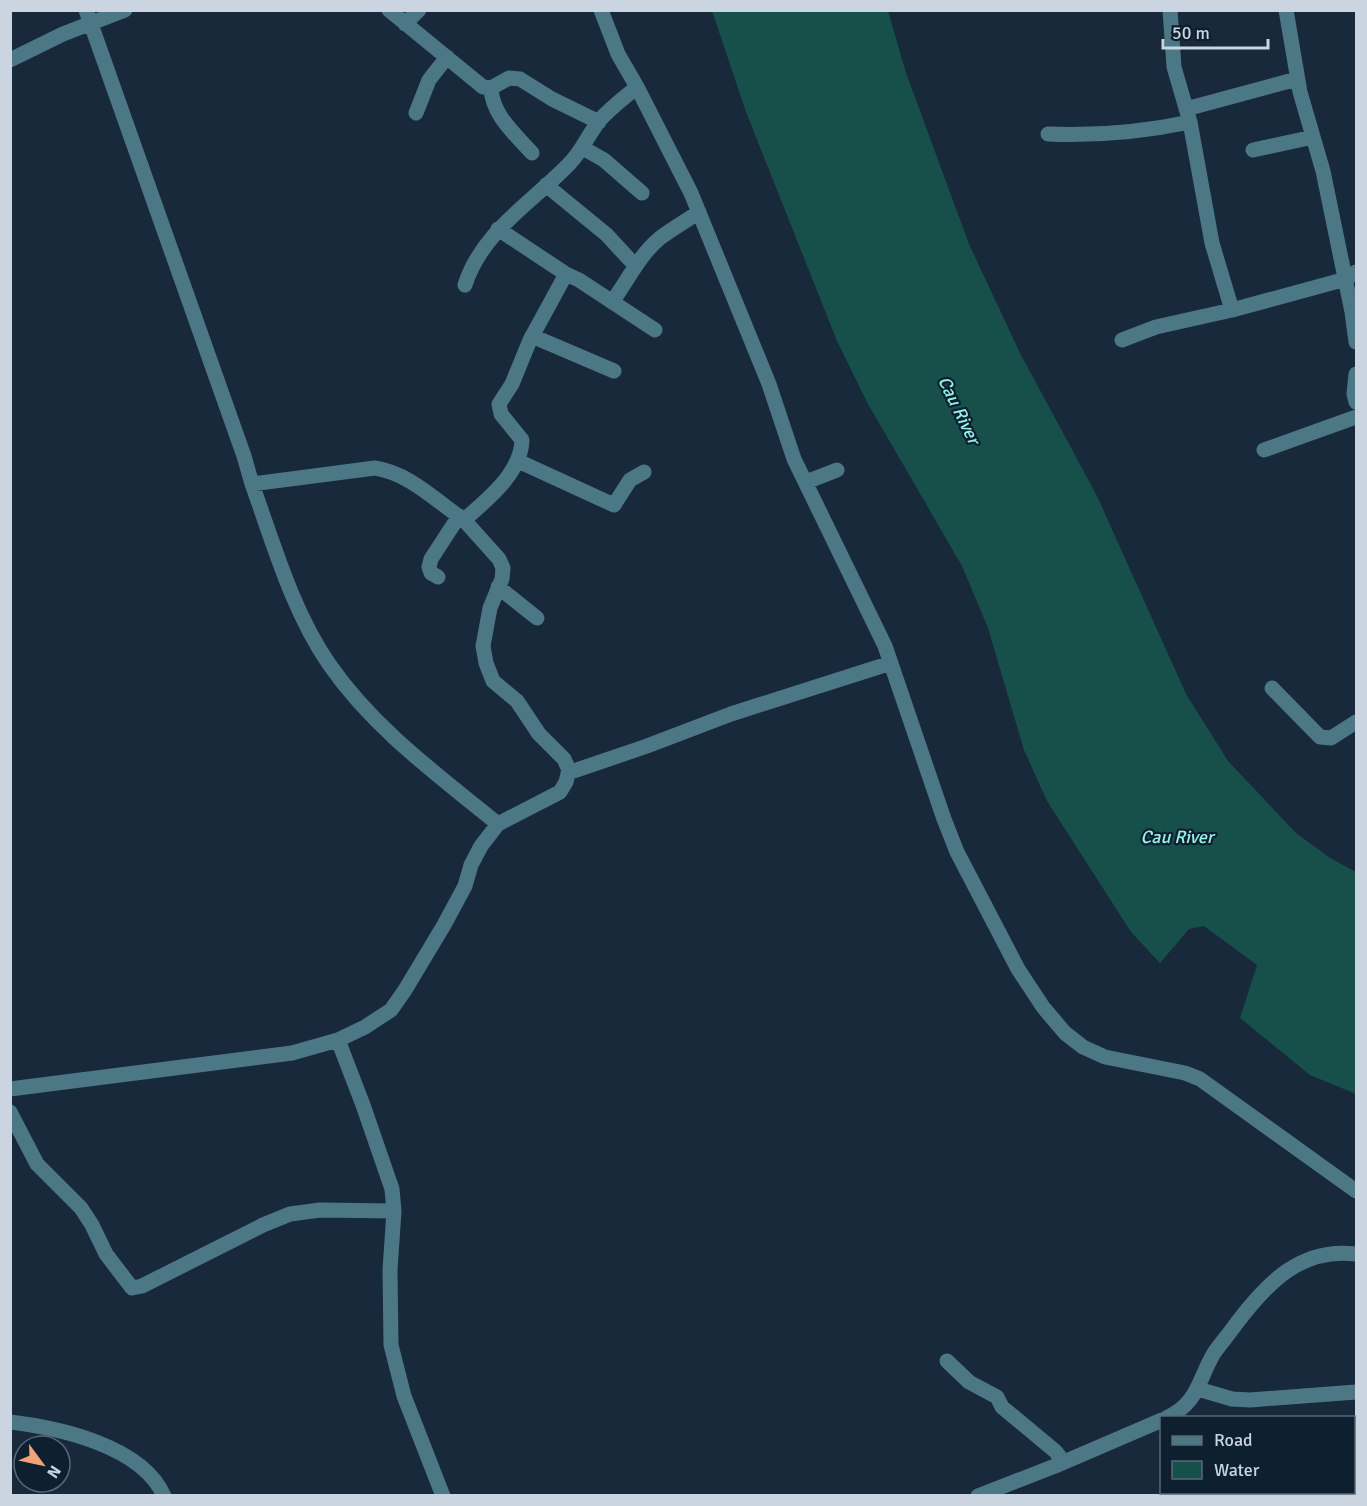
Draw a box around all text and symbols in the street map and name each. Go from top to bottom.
scale bar [1163,12,1268,50]
text: 50 m [1172,22,1210,44]
water label: Cau River [933,372,986,450]
water label: Cau River [1141,826,1216,848]
legend [1160,1416,1355,1494]
text: Road [1214,1429,1253,1451]
north arrow [12,1434,72,1494]
text: Water [1214,1459,1260,1481]
text: N [42,1462,65,1482]

